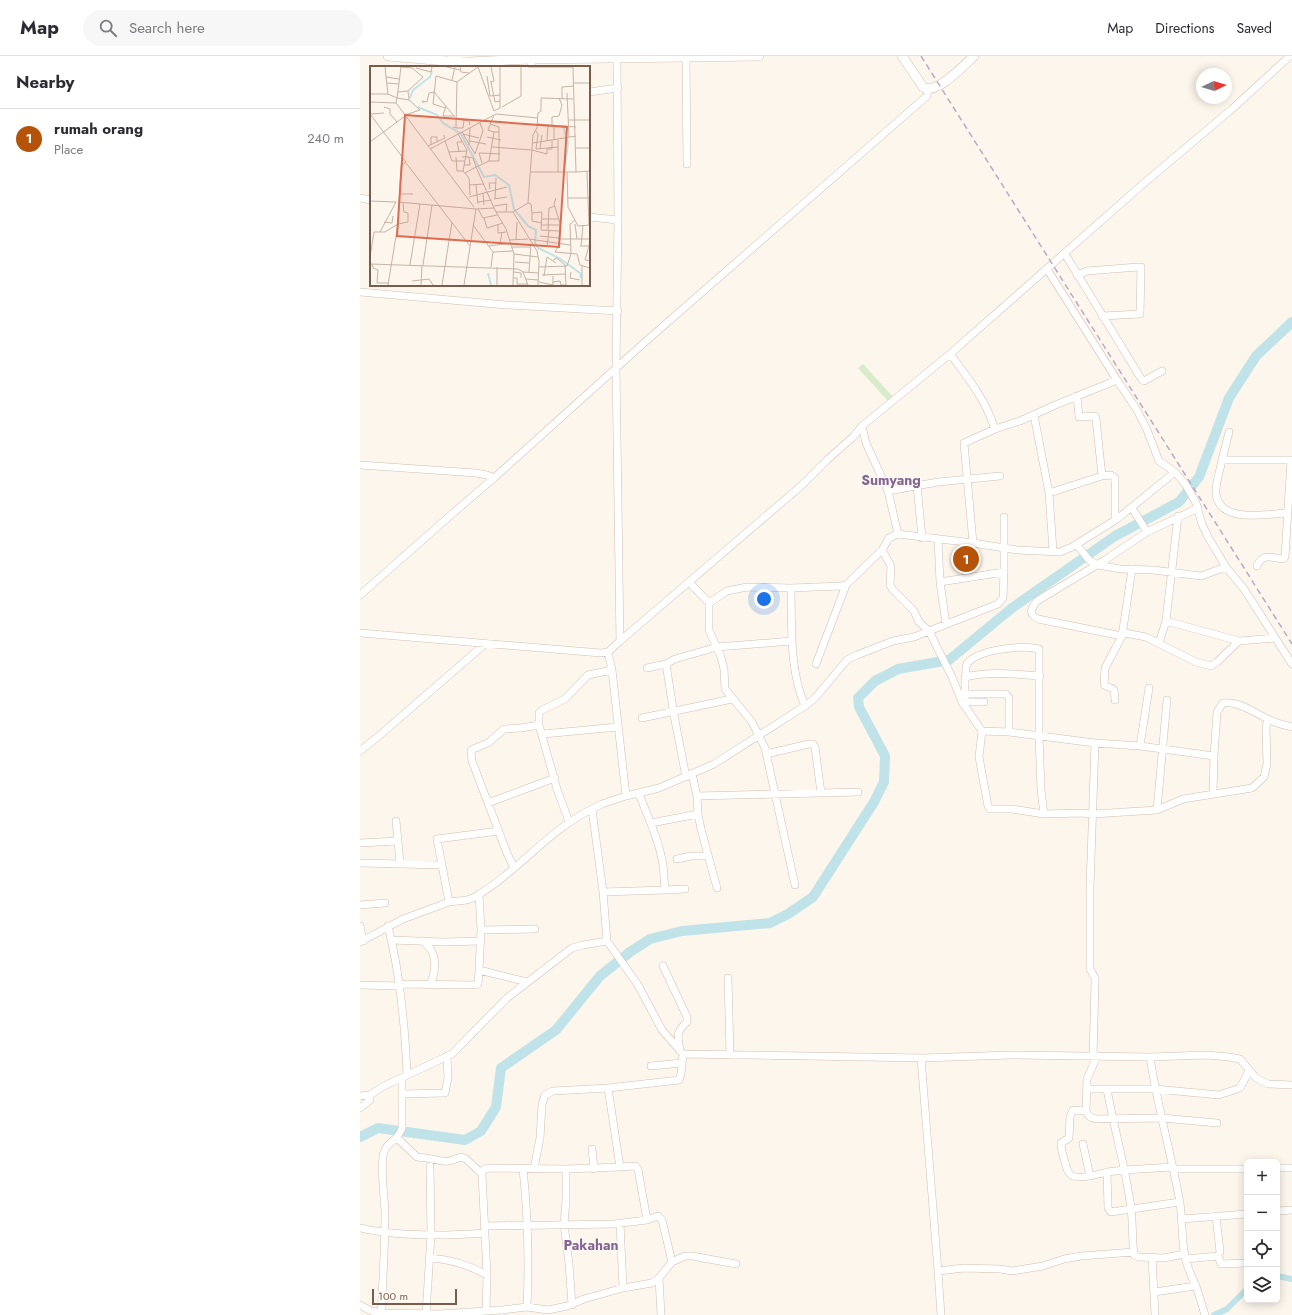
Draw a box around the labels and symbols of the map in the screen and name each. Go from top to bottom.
inset map [370,66,590,286]
north arrow [1196,68,1232,104]
district label: Sumyang [861,470,921,490]
pin: 1 [953,544,979,574]
your location [754,589,774,609]
district label: Pakahan [563,1235,619,1255]
scale bar [372,1287,457,1306]

